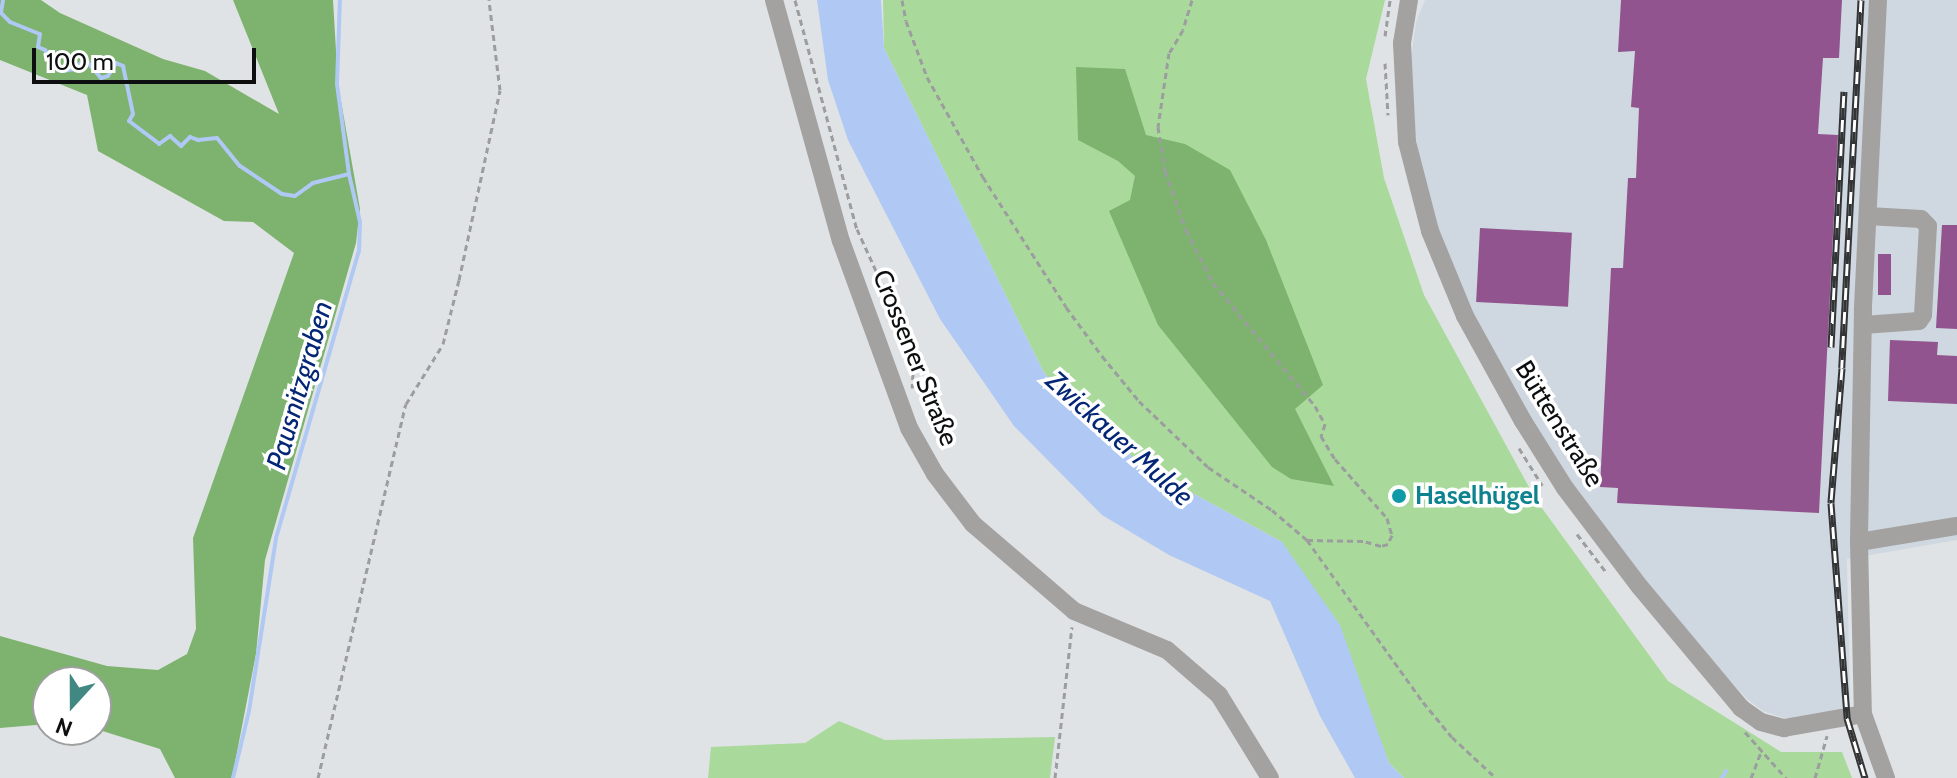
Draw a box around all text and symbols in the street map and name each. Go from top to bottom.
scale bar [36,32,260,82]
text: 100 m [46,47,114,76]
street label: Crossener Straße [866,265,964,451]
water label: Pausnitzgraben [259,297,339,473]
street label: Büttenstraße [1508,355,1610,493]
water label: Zwickauer Mulde [1040,363,1200,513]
place label: Haselhügel [1415,480,1540,512]
marker: Haselhügel [1390,487,1408,505]
north arrow [32,666,112,746]
text: N [52,712,76,742]

